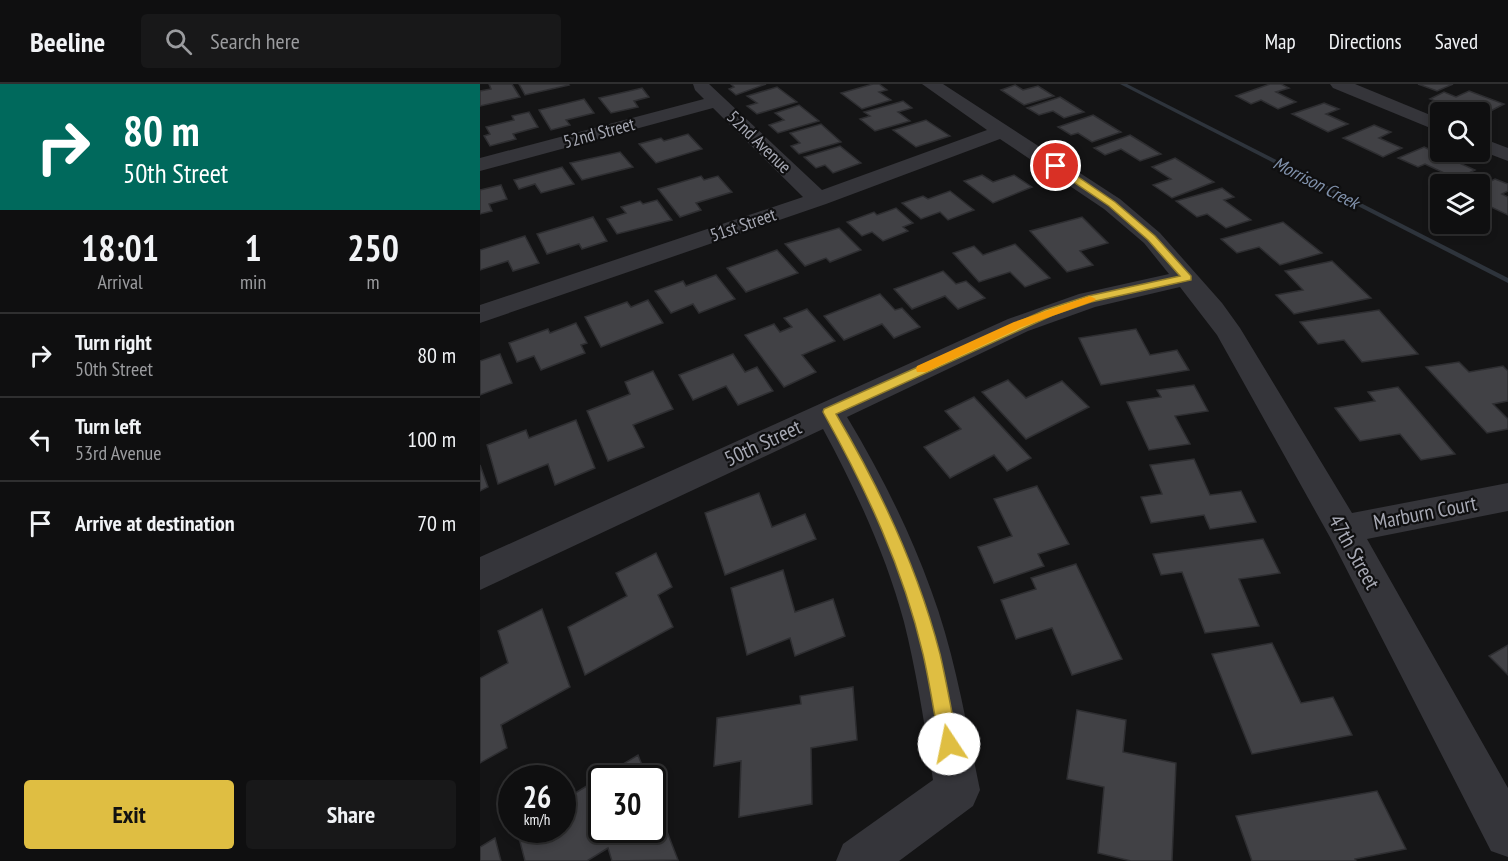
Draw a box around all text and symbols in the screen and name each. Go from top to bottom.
search box [141,14,561,68]
text: Beeline [30,23,105,60]
icon: search [162,25,195,58]
text: Search here [210,27,300,55]
text: Map [1265,28,1296,55]
text: Directions [1329,28,1402,55]
text: Saved [1435,28,1478,55]
map controls [1430,102,1490,234]
button: search [1430,102,1490,162]
text: 80 m [123,103,200,158]
street label: 52nd Avenue [722,105,796,178]
icon: right [24,108,102,186]
street label: 52nd Street [561,112,637,153]
pin [1030,140,1081,191]
icon: arrive [1039,149,1072,182]
water label: Morrison Creek [1269,151,1365,215]
text: 50th Street [123,156,228,190]
button: layers [1430,174,1490,234]
street label: 51st Street [707,203,779,247]
text: 18:01 [81,224,159,271]
text: 1 [244,224,262,271]
text: 250 [347,224,399,271]
text: Arrival [97,269,143,295]
text: min [240,269,266,295]
text: m [367,269,380,295]
text: Turn right [75,328,152,356]
icon: right [24,339,57,372]
text: 80 m [417,341,456,369]
text: 50th Street [75,356,153,382]
text: Turn left [75,412,141,440]
street label: 50th Street [720,413,806,472]
icon: left [24,423,57,456]
text: 100 m [407,425,456,453]
text: 53rd Avenue [75,440,161,466]
street label: Marburn Court [1371,489,1479,536]
icon: arrive [24,507,57,540]
text: Arrive at destination [75,509,235,537]
text: 70 m [417,509,456,537]
street label: 47th Street [1323,509,1386,594]
position arrow [917,712,981,776]
speed limit sign: 30 [588,765,666,843]
text: 26 [523,777,551,816]
button: Exit [24,780,234,849]
button: Share [246,780,456,849]
text: km/h [524,810,550,829]

